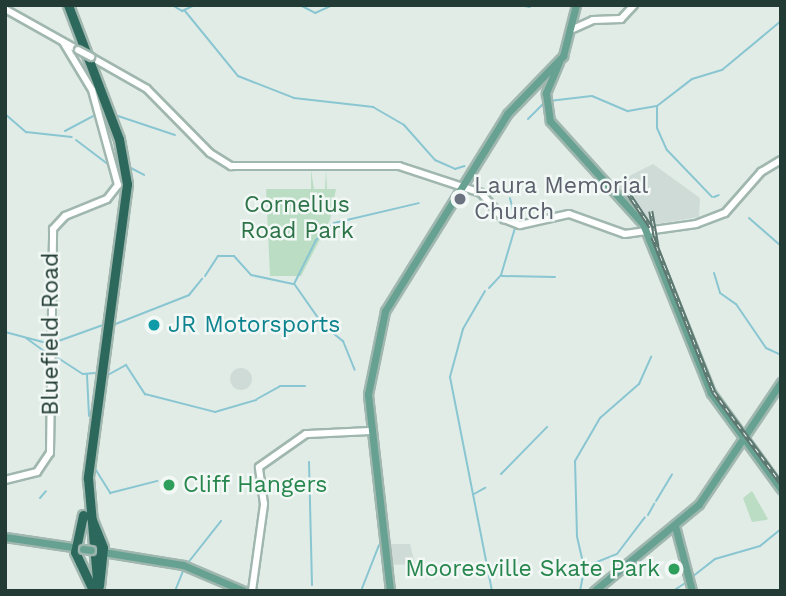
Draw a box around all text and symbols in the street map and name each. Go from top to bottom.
place label: Laura Memorial Church [474,172,649,226]
park label: Cornelius Road Park [240,191,354,245]
marker: Laura Memorial Church [452,191,468,207]
street label: Bluefield Road [37,252,65,416]
place label: JR Motorsports [168,311,340,339]
marker: JR Motorsports [146,317,162,333]
place label: Cliff Hangers [183,471,328,499]
marker: Cliff Hangers [161,477,177,493]
place label: Mooresville Skate Park [405,555,660,583]
marker: Mooresville Skate Park [666,561,682,577]

